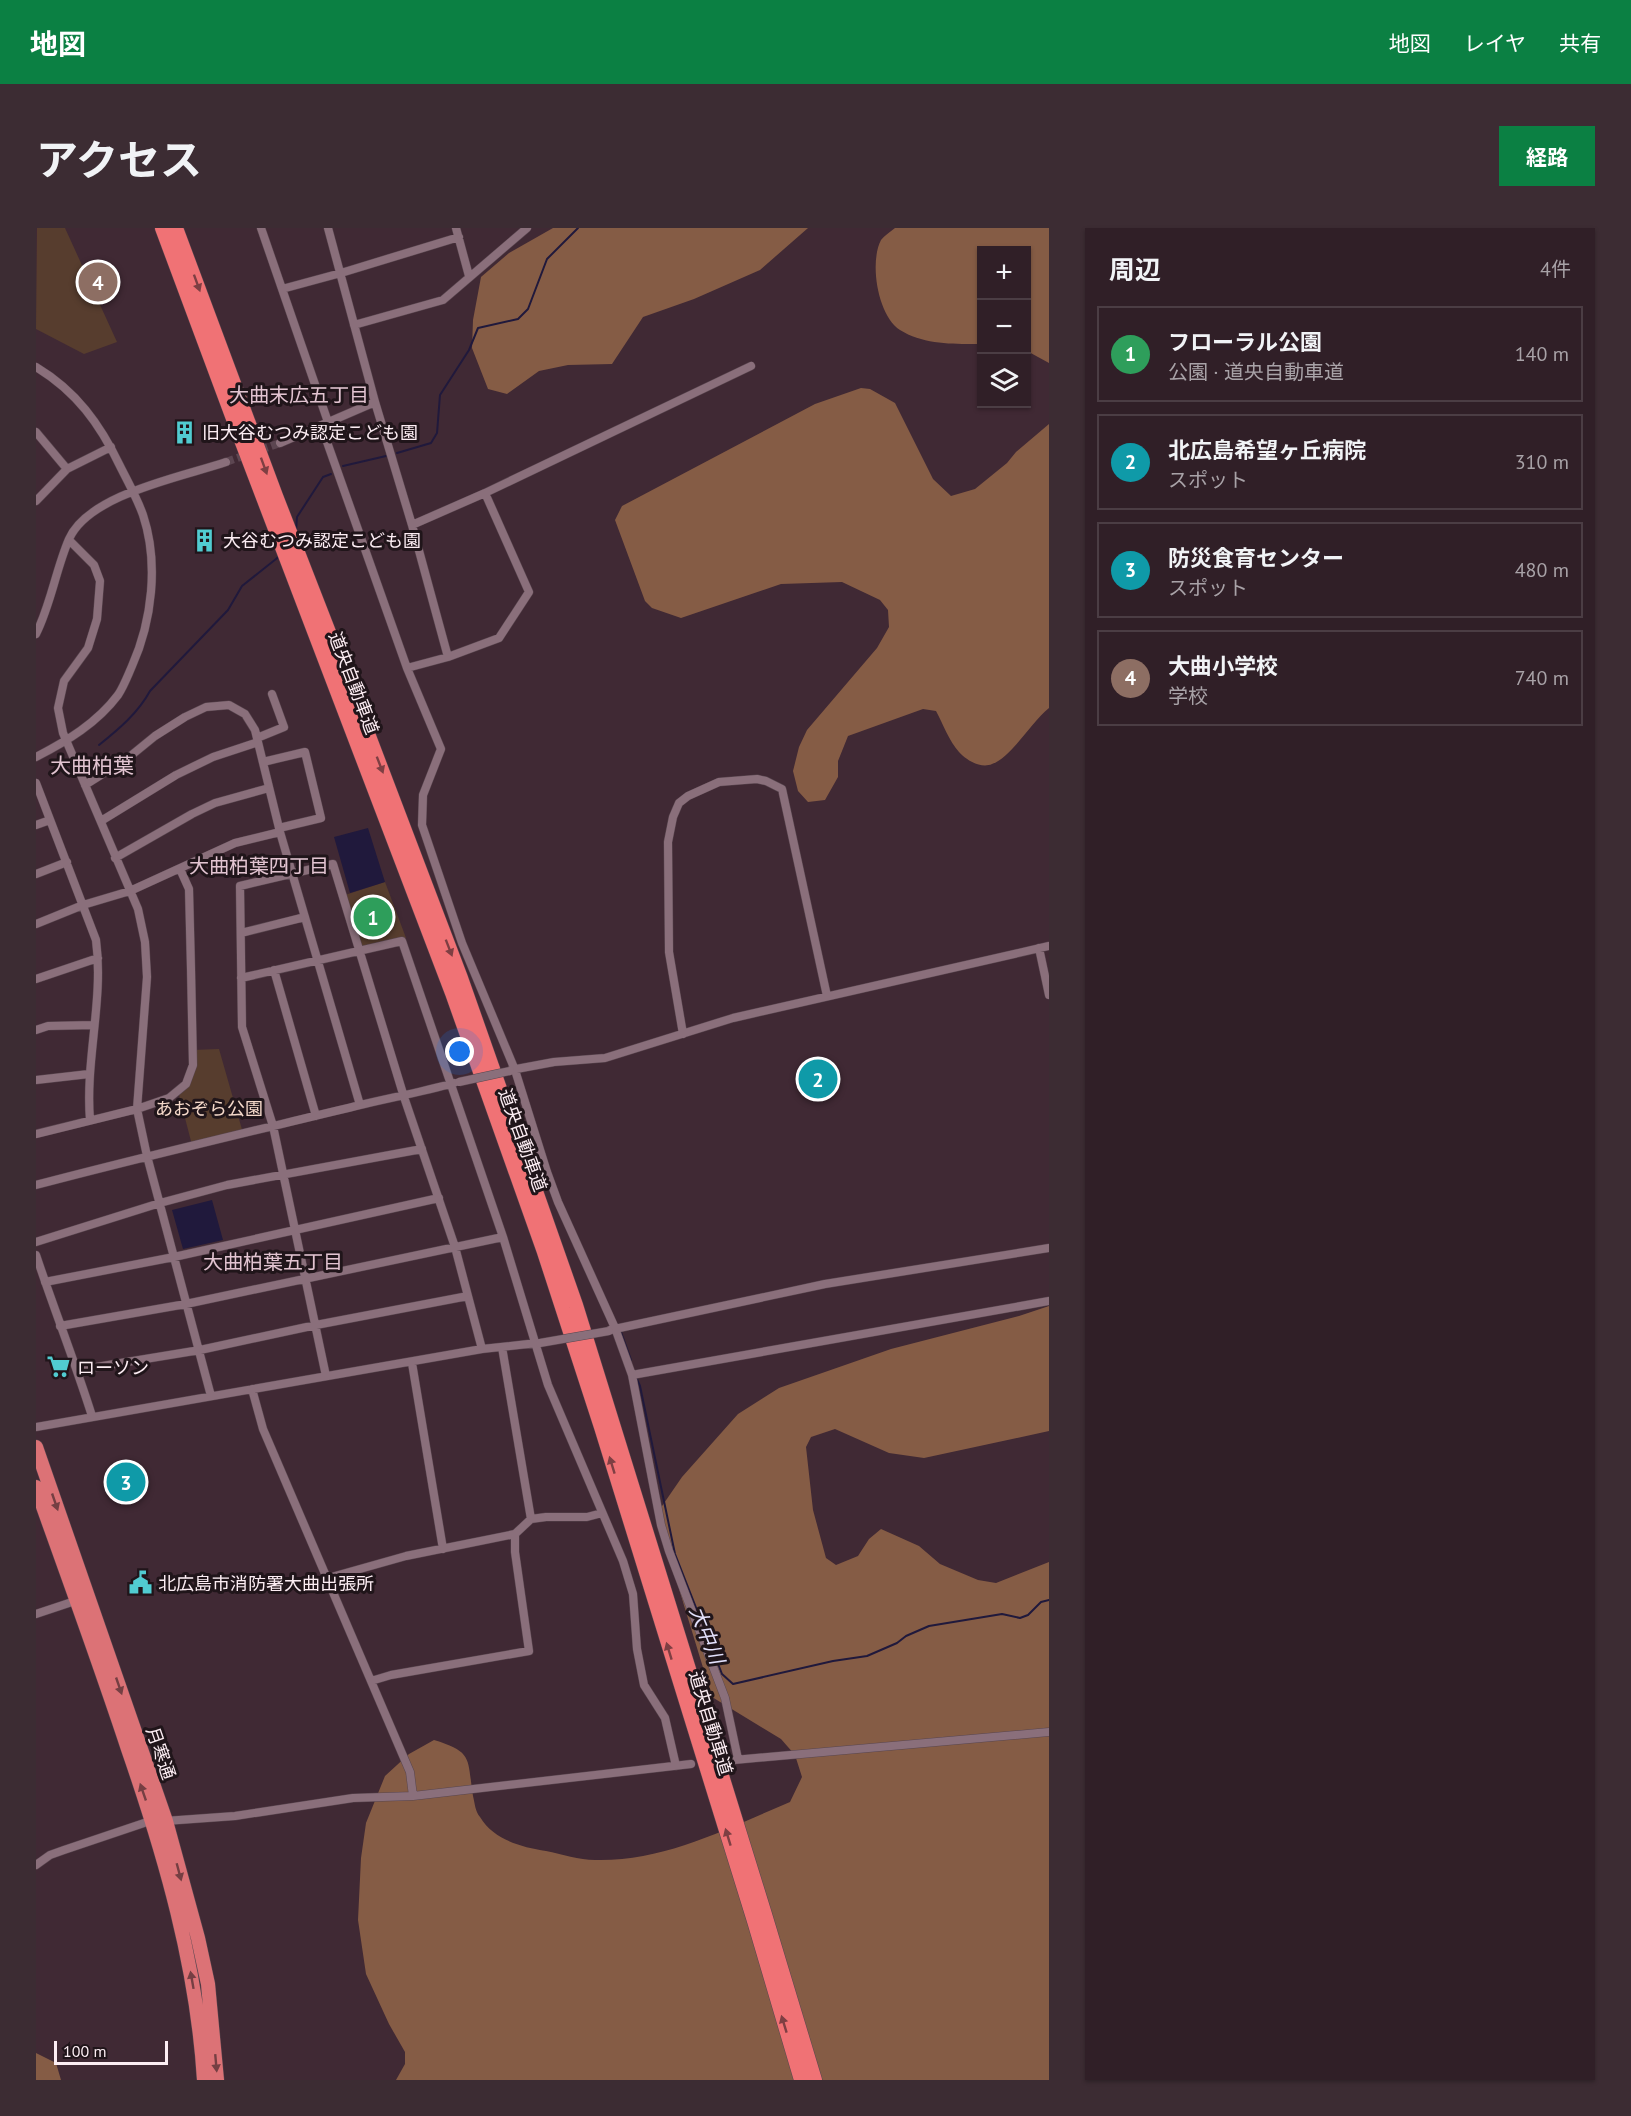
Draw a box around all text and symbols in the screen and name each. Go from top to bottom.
text: 地図 [30,25,86,62]
text: 地図 [1389,30,1431,57]
text: レイヤ [1464,30,1526,57]
text: 共有 [1559,30,1601,57]
button: 経路 [1499,126,1595,186]
text: アクセス [36,132,202,187]
map controls [977,246,1031,408]
button: + [977,246,1031,300]
text: 周辺 [1109,253,1161,286]
text: 4件 [1540,256,1571,282]
pin: 4 [78,260,118,304]
one-way arrow [192,274,202,292]
button: − [977,300,1031,354]
text: フローラル公園 [1168,328,1322,356]
text: 1 [1125,341,1136,367]
text: 140 m [1515,341,1569,367]
button: layers [977,354,1031,408]
text: 公園 · 道央自動車道 [1168,359,1344,385]
district label: 大曲末広五丁目 [229,382,369,408]
building icon: 旧大谷むつみ認定こども園 [171,419,197,445]
place label: 旧大谷むつみ認定こども園 [202,421,418,444]
text: 北広島希望ヶ丘病院 [1168,436,1366,464]
text: 2 [1125,449,1136,475]
text: 310 m [1515,449,1569,475]
one-way arrow [260,457,270,475]
text: スポット [1168,467,1248,493]
building icon: 大谷むつみ認定こども園 [192,527,218,553]
place label: 大谷むつみ認定こども園 [223,529,421,552]
text: 防災食育センター [1168,544,1344,572]
text: 3 [1125,557,1136,583]
text: 480 m [1515,557,1569,583]
text: スポット [1168,575,1248,601]
street label: 道央自動車道 [324,628,384,738]
text: 大曲小学校 [1168,652,1278,680]
text: 4 [1125,665,1136,691]
text: 740 m [1515,665,1569,691]
text: 学校 [1168,683,1208,709]
district label: 大曲柏葉 [50,752,134,779]
one-way arrow [376,756,385,774]
district label: 大曲柏葉四丁目 [189,853,329,879]
pin: 1 [354,894,392,940]
one-way arrow [444,939,454,957]
your location [445,1037,474,1066]
pin: 2 [798,1056,838,1102]
street label: 道央自動車道 [494,1085,552,1195]
park label: あおぞら公園 [155,1097,263,1120]
district label: 大曲柏葉五丁目 [203,1249,343,1275]
supermarket icon: ローソン [46,1354,72,1380]
place label: ローソン [77,1356,149,1379]
one-way arrow [607,1456,616,1474]
pin: 3 [106,1460,146,1504]
one-way arrow [51,1493,61,1511]
public building icon: 北広島市消防署大曲出張所 [127,1570,153,1596]
place label: 北広島市消防署大曲出張所 [158,1572,374,1595]
water label: 大中川 [684,1602,731,1670]
one-way arrow [664,1642,673,1660]
street label: 道央自動車道 [684,1668,738,1778]
one-way arrow [115,1677,125,1695]
street label: 月寒通 [141,1724,181,1782]
one-way arrow [138,1783,147,1801]
one-way arrow [723,1828,732,1846]
one-way arrow [175,1862,185,1881]
one-way arrow [187,1971,196,1990]
one-way arrow [779,2015,788,2033]
scale bar [54,2038,168,2066]
text: 100 m [63,2041,106,2061]
one-way arrow [211,2053,221,2072]

